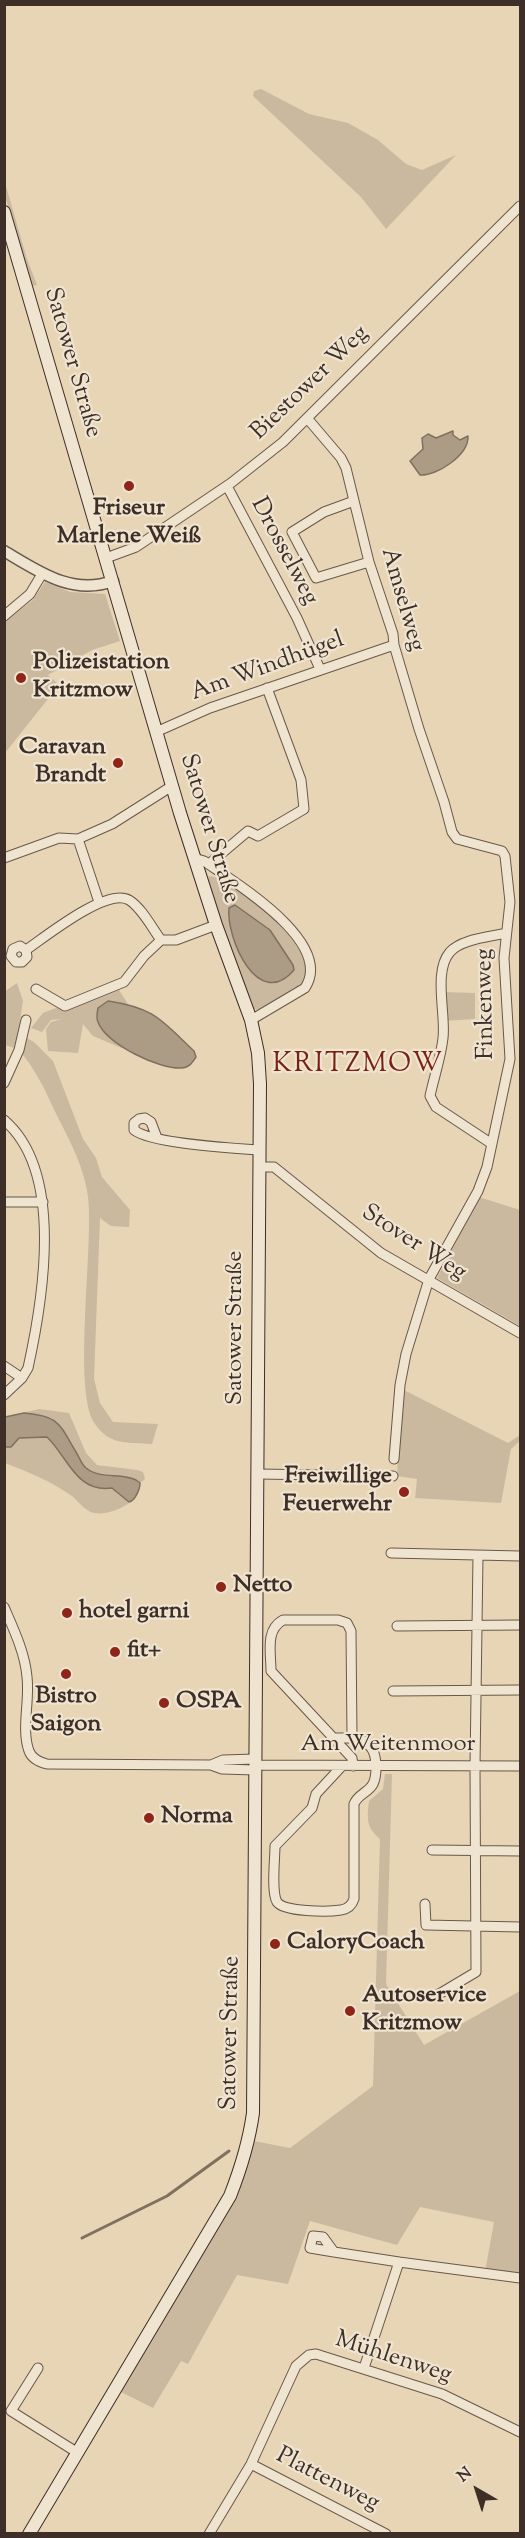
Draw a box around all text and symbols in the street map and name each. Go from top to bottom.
street label: Satower Straße [36,285,106,441]
street label: Biestower Weg [246,321,376,447]
marker: Friseur Marlene Weiß [122,479,136,493]
street label: Drosselweg [243,493,323,611]
place label: Friseur Marlene Weiß [57,496,201,552]
street label: Amselweg [372,545,430,655]
street label: Am Windhügel [187,627,349,709]
place label: Polizeistation Kritzmow [33,650,170,706]
marker: Polizeistation Kritzmow [14,671,28,685]
place label: Caravan Brandt [19,735,106,791]
street label: Satower Straße [172,751,244,907]
marker: Caravan Brandt [111,756,125,770]
street label: Finkenweg [472,948,502,1060]
district label: KRITZMOW [273,1050,443,1082]
street label: Stover Weg [355,1199,471,1289]
street label: Satower Straße [223,1251,251,1405]
place label: Freiwillige Feuerwehr [283,1464,392,1520]
marker: Freiwillige Feuerwehr [397,1485,411,1499]
place label: Netto [233,1573,292,1601]
marker: Netto [214,1580,228,1594]
place label: hotel garni [79,1599,189,1627]
marker: hotel garni [60,1606,74,1620]
place label: fit+ [127,1638,161,1666]
marker: fit+ [108,1645,122,1659]
marker: Bistro Saigon [59,1667,73,1681]
place label: Bistro Saigon [31,1684,101,1740]
place label: OSPA [176,1689,242,1717]
marker: OSPA [157,1696,171,1710]
street label: Am Weitenmoor [300,1732,476,1760]
place label: Norma [161,1804,233,1832]
marker: Norma [142,1811,156,1825]
place label: CaloryCoach [287,1930,425,1958]
marker: CaloryCoach [268,1937,282,1951]
street label: Satower Straße [216,1955,248,2111]
place label: Autoservice Kritzmow [362,1983,487,2039]
marker: Autoservice Kritzmow [343,2004,357,2018]
street label: Mühlenweg [331,2327,455,2391]
street label: Plattenweg [270,2443,384,2519]
north arrow [447,2460,507,2520]
text: N [453,2463,478,2489]

